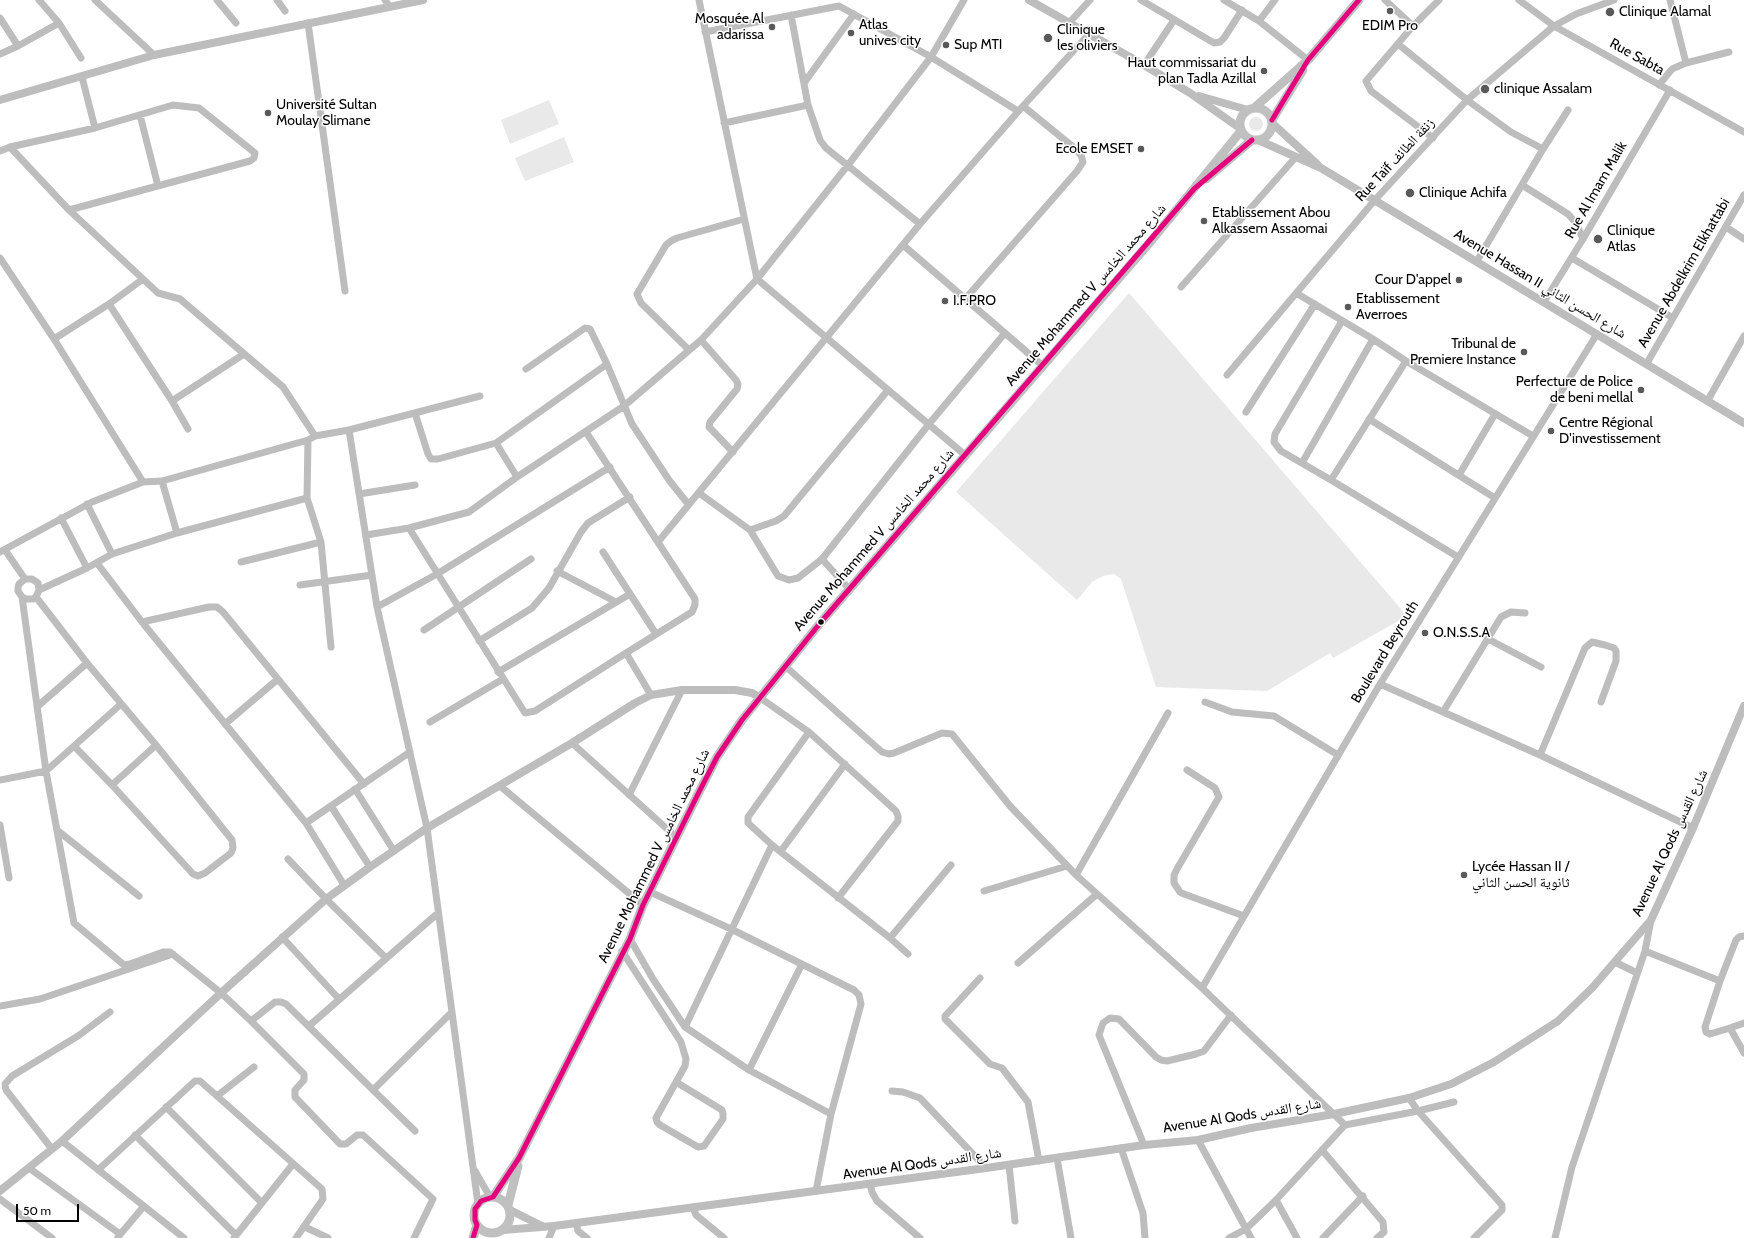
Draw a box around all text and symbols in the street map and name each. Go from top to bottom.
place label: Clinique Alamal [1619,4,1711,20]
marker: EDIM Pro [1385,6,1395,16]
marker: Clinique Alamal [1604,6,1616,18]
place label: Mosquée Al adarissa [695,11,764,44]
place label: Atlas unives city [859,17,921,50]
place label: EDIM Pro [1362,18,1418,34]
marker: Mosquée Al adarissa [767,22,777,32]
place label: Clinique les oliviers [1057,22,1118,54]
marker: Atlas unives city [846,28,856,38]
marker: Clinique les oliviers [1042,32,1054,44]
street label: Rue Sabta [1607,35,1667,79]
place label: Sup MTI [954,37,1002,53]
marker: Sup MTI [941,40,951,50]
place label: Haut commissariat du plan Tadla Azillal [1128,55,1256,88]
marker: Haut commissariat du plan Tadla Azillal [1259,66,1269,76]
place label: clinique Assalam [1494,81,1592,97]
marker: clinique Assalam [1479,83,1491,95]
place label: Université Sultan Moulay Slimane [276,97,377,130]
marker: Université Sultan Moulay Slimane [263,108,273,118]
street label: Rue Taïf زنقة الطائف [1352,115,1438,205]
street label: Rue Al Imam Malik [1561,138,1631,242]
place label: Ecole EMSET [1055,141,1133,157]
marker: Ecole EMSET [1136,144,1146,154]
place label: Clinique Achifa [1419,185,1507,201]
marker: Clinique Achifa [1404,187,1416,199]
street label: Avenue Abdelkrim Elkhattabi [1634,195,1734,351]
street label: Avenue Mohammed V شارع محمد الخامس [1002,200,1170,390]
place label: Etablissement Abou Alkassem Assaomai [1212,205,1330,238]
marker: Etablissement Abou Alkassem Assaomai [1199,216,1209,226]
place label: Clinique Atlas [1607,223,1655,256]
street label: Avenue Hassan II شارع الحسن الثاني [1451,226,1629,342]
marker: Clinique Atlas [1592,233,1604,245]
place label: Cour D'appel [1375,272,1451,288]
marker: Cour D'appel [1454,275,1464,285]
place label: Etablissement Averroes [1356,291,1440,324]
place label: I.F.PRO [953,293,996,309]
marker: I.F.PRO [940,296,950,306]
marker: Etablissement Averroes [1343,302,1353,312]
place label: Tribunal de Premiere Instance [1410,336,1516,368]
marker: Tribunal de Premiere Instance [1519,347,1529,357]
place label: Perfecture de Police de beni mellal [1516,374,1633,406]
marker: Perfecture de Police de beni mellal [1636,385,1646,395]
place label: Centre Régional D'investissement [1559,415,1661,448]
marker: Centre Régional D'investissement [1546,426,1556,436]
street label: Avenue Mohammed V شارع محمد الخامس [790,445,958,635]
street label: Boulevard Beyrouth [1348,598,1422,706]
unlabelled marker [816,617,826,627]
place label: O.N.S.S.A [1433,625,1490,641]
marker: O.N.S.S.A [1420,628,1430,638]
street label: Avenue Mohammed V شارع محمد الخامس [595,746,713,966]
street label: Avenue Al Qods شارع القدس [1629,767,1711,919]
place label: Lycée Hassan II / ثانوية الحسن الثاني [1472,859,1570,892]
marker: Lycée Hassan II / ثانوية الحسن الثاني [1459,870,1469,880]
street label: Avenue Al Qods شارع القدس [1162,1095,1322,1137]
street label: Avenue Al Qods شارع القدس [842,1145,1002,1183]
scale bar [18,1196,81,1222]
text: 50 m [23,1203,51,1218]

